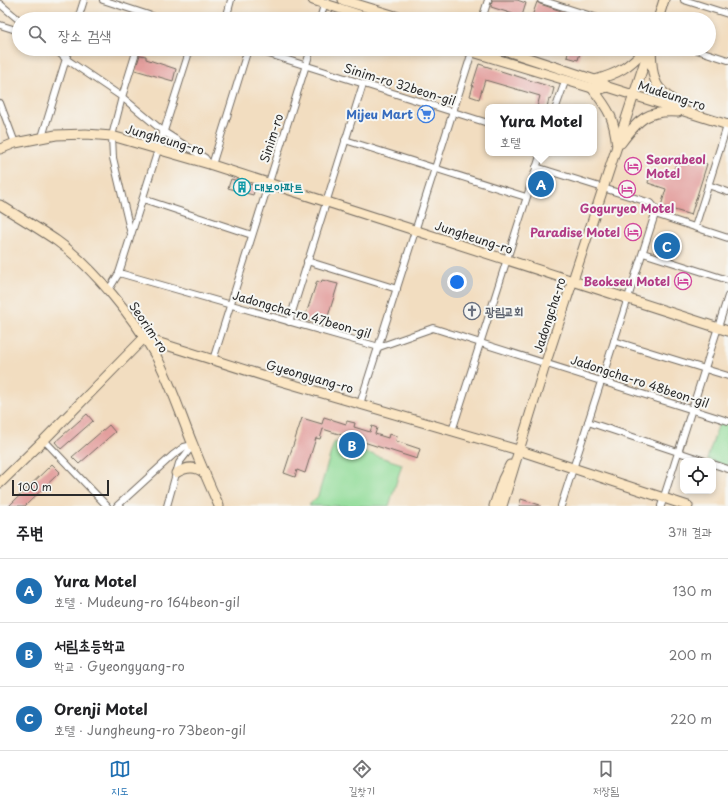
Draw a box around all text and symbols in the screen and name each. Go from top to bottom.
search box [12,12,716,56]
icon: search [26,23,48,45]
text: 장소 검색 [58,23,111,46]
street label: Sinim-ro 32beon-gil [342,58,458,110]
street label: Mudeung-ro [636,76,709,115]
supermarket icon: Mijeu Mart [416,104,436,124]
popup [485,104,597,156]
place label: Mijeu Mart [346,105,413,123]
text: Yura Motel [500,109,582,132]
street label: Sinim-ro [255,111,287,165]
street label: Jungheung-ro [124,119,207,159]
text: 호텔 [500,132,521,151]
place label: Seorabeol Motel [646,150,706,182]
hotel icon: Seorabeol Motel [623,156,643,176]
pin: A [528,169,554,199]
building icon: 대보아파트 [232,177,252,197]
place label: 대보아파트 [254,178,304,196]
hotel icon: Goguryeo Motel [617,179,637,199]
place label: Goguryeo Motel [580,199,674,217]
street label: Jungheung-ro [433,216,516,258]
hotel icon: Paradise Motel [623,222,643,242]
place label: Paradise Motel [530,223,620,241]
pin: C [654,231,680,261]
hotel icon: Beokseu Motel [673,271,693,291]
your location [447,272,467,292]
place label: Beokseu Motel [583,272,670,290]
street label: Jadongcha-ro [528,275,570,355]
street label: Jadongcha-ro 47beon-gil [231,286,373,342]
street label: Seorim-ro [125,298,173,357]
church icon: 광림교회 [462,301,482,321]
place label: 광림교회 [485,302,524,320]
street label: Jadongcha-ro 48beon-gil [568,350,712,412]
street label: Gyeongyang-ro [264,355,356,397]
pin: B [339,430,365,460]
map controls [680,458,716,494]
button: locate [680,458,716,494]
scale bar [12,478,109,497]
text: 100 m [18,478,52,495]
text: 주변 [16,519,43,545]
text: 3개 결과 [668,522,712,541]
text: Yura Motel [54,569,137,592]
text: A [24,581,34,600]
text: 130 m [673,581,712,600]
text: 호텔 · Mudeung-ro 164beon-gil [54,592,240,611]
text: 서림초등학교 [54,633,126,656]
text: B [25,645,33,664]
text: 200 m [669,645,712,664]
text: 학교 · Gyeongyang-ro [54,656,185,675]
text: Orenji Motel [54,697,148,720]
text: C [24,709,34,728]
text: 220 m [670,709,712,728]
text: 호텔 · Jungheung-ro 73beon-gil [54,720,246,739]
tab: 지도 [109,758,131,799]
tab: 길찾기 [348,758,375,799]
tab: 저장됨 [593,758,619,799]

